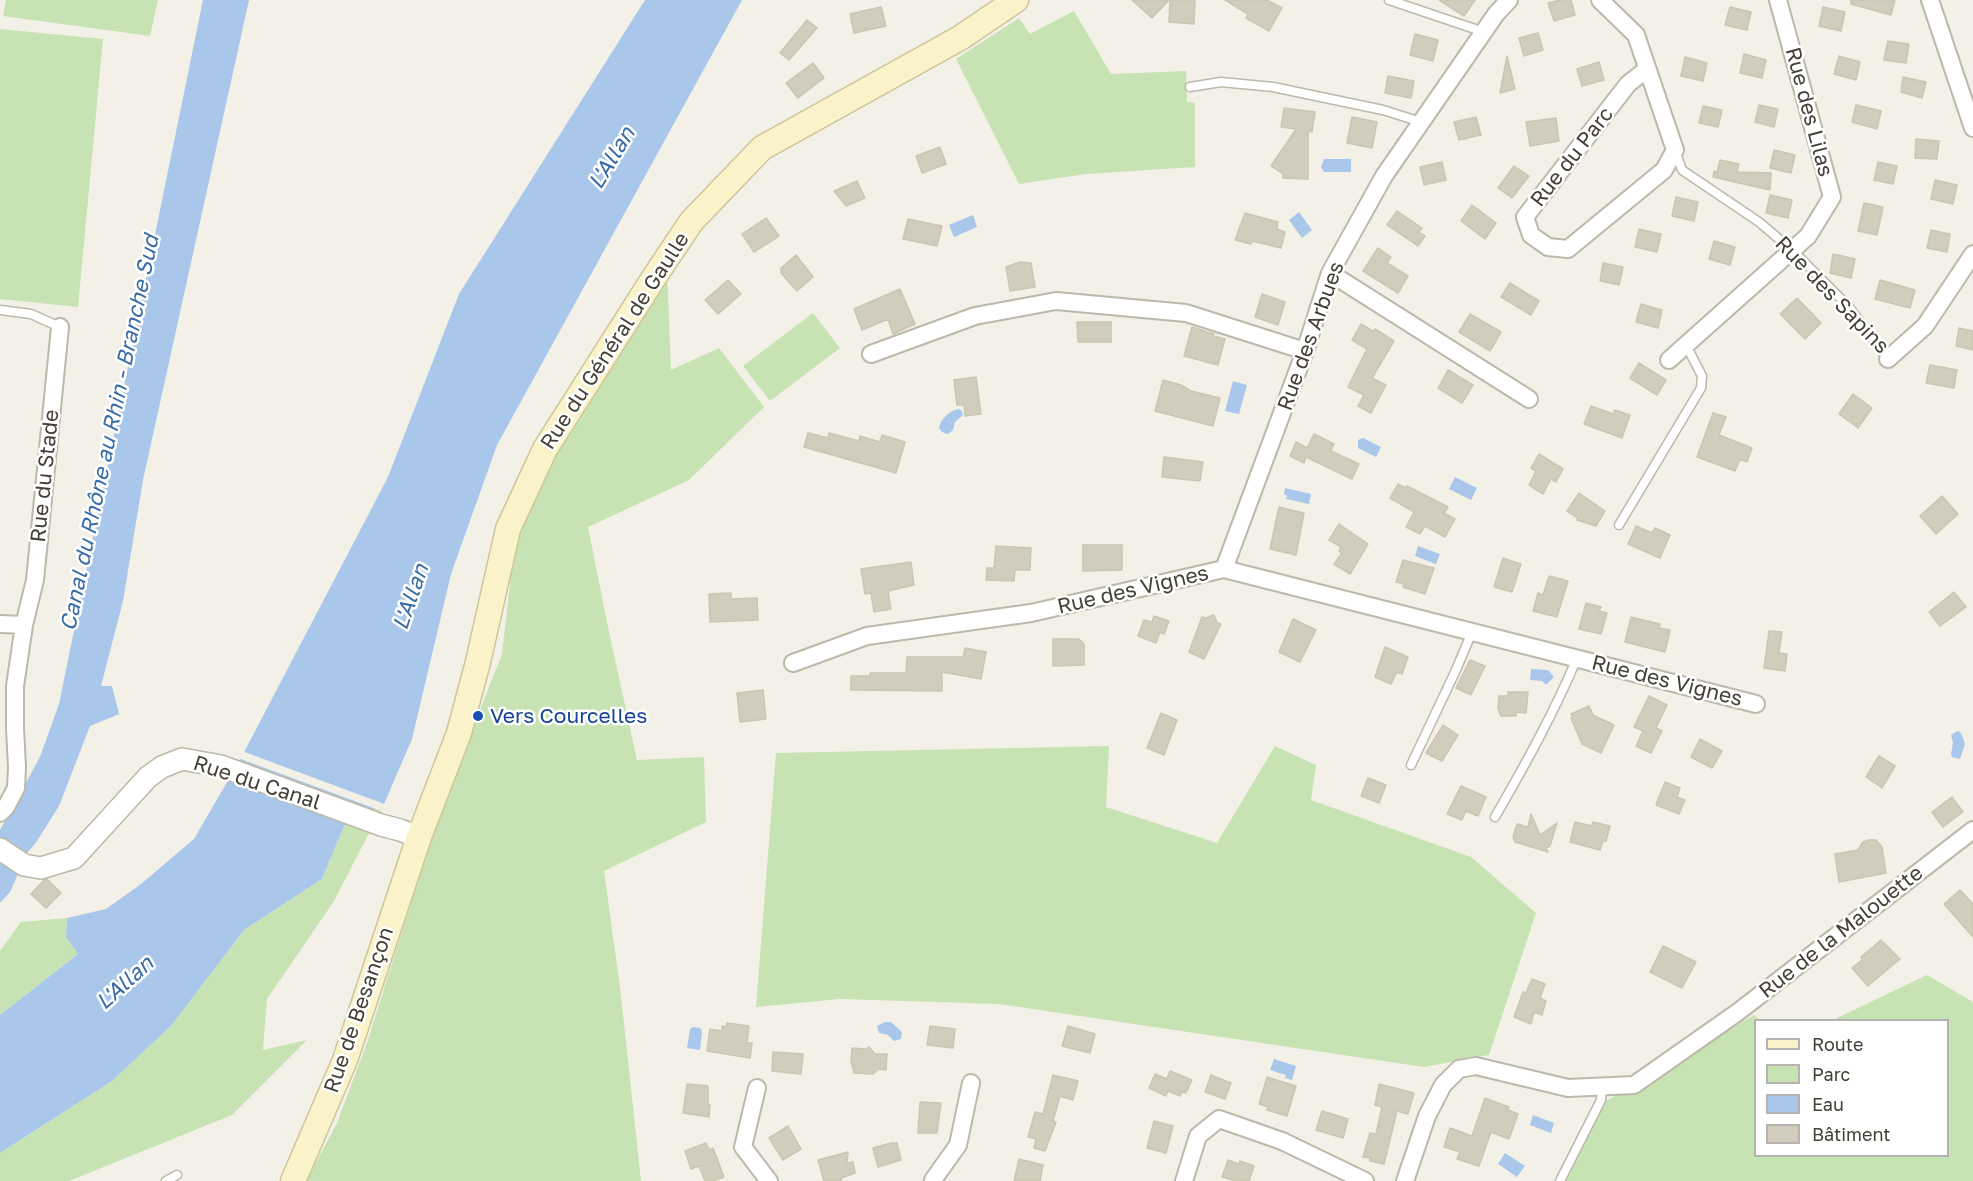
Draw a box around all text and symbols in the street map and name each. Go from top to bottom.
street label: Rue des Lilas [1780,45,1838,179]
street label: Rue du Parc [1525,102,1619,212]
water label: L'Allan [583,122,641,194]
street label: Rue du Général de Gaulle [535,228,695,454]
street label: Rue des Sapins [1770,231,1894,359]
water label: Canal du Rhône au Rhin - Branche Sud [55,233,165,633]
street label: Rue des Arbues [1272,258,1350,414]
street label: Rue du Stade [26,408,64,544]
street label: Rue des Vignes [1055,560,1211,620]
water label: L'Allan [387,561,435,633]
street label: Rue des Vignes [1589,650,1745,712]
place label: Vers Courcelles [490,703,647,729]
marker: Vers Courcelles [471,709,485,723]
street label: Rue du Canal [190,751,324,815]
street label: Rue de la Malouette [1754,860,1928,1004]
street label: Rue de Besançon [319,924,399,1096]
water label: L'Allan [91,951,159,1015]
legend [1754,1019,1949,1157]
text: Route [1812,1033,1863,1055]
text: Parc [1812,1063,1850,1085]
text: Eau [1812,1093,1844,1115]
text: Bâtiment [1812,1123,1891,1145]

